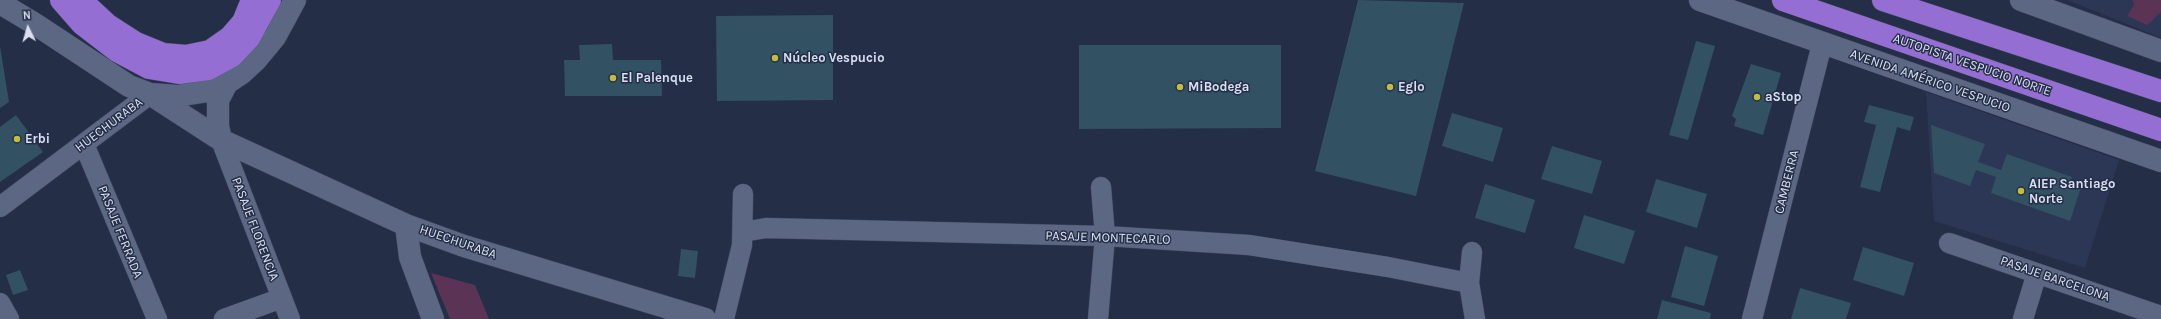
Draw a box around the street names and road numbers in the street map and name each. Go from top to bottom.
street label: AUTOPISTA VESPUCIO NORTE [1891,31,2053,99]
street label: AVENIDA AMÉRICO VESPUCIO [1848,46,2012,116]
street label: HUECHURABA [72,95,146,155]
street label: CAMBERRA [1772,148,1802,216]
street label: PASAJE FLORENCIA [228,175,282,283]
street label: PASAJE FERRADA [94,183,146,281]
street label: HUECHURABA [417,222,499,262]
street label: PASAJE MONTECARLO [1045,228,1171,248]
street label: PASAJE BARCELONA [1998,253,2112,305]

